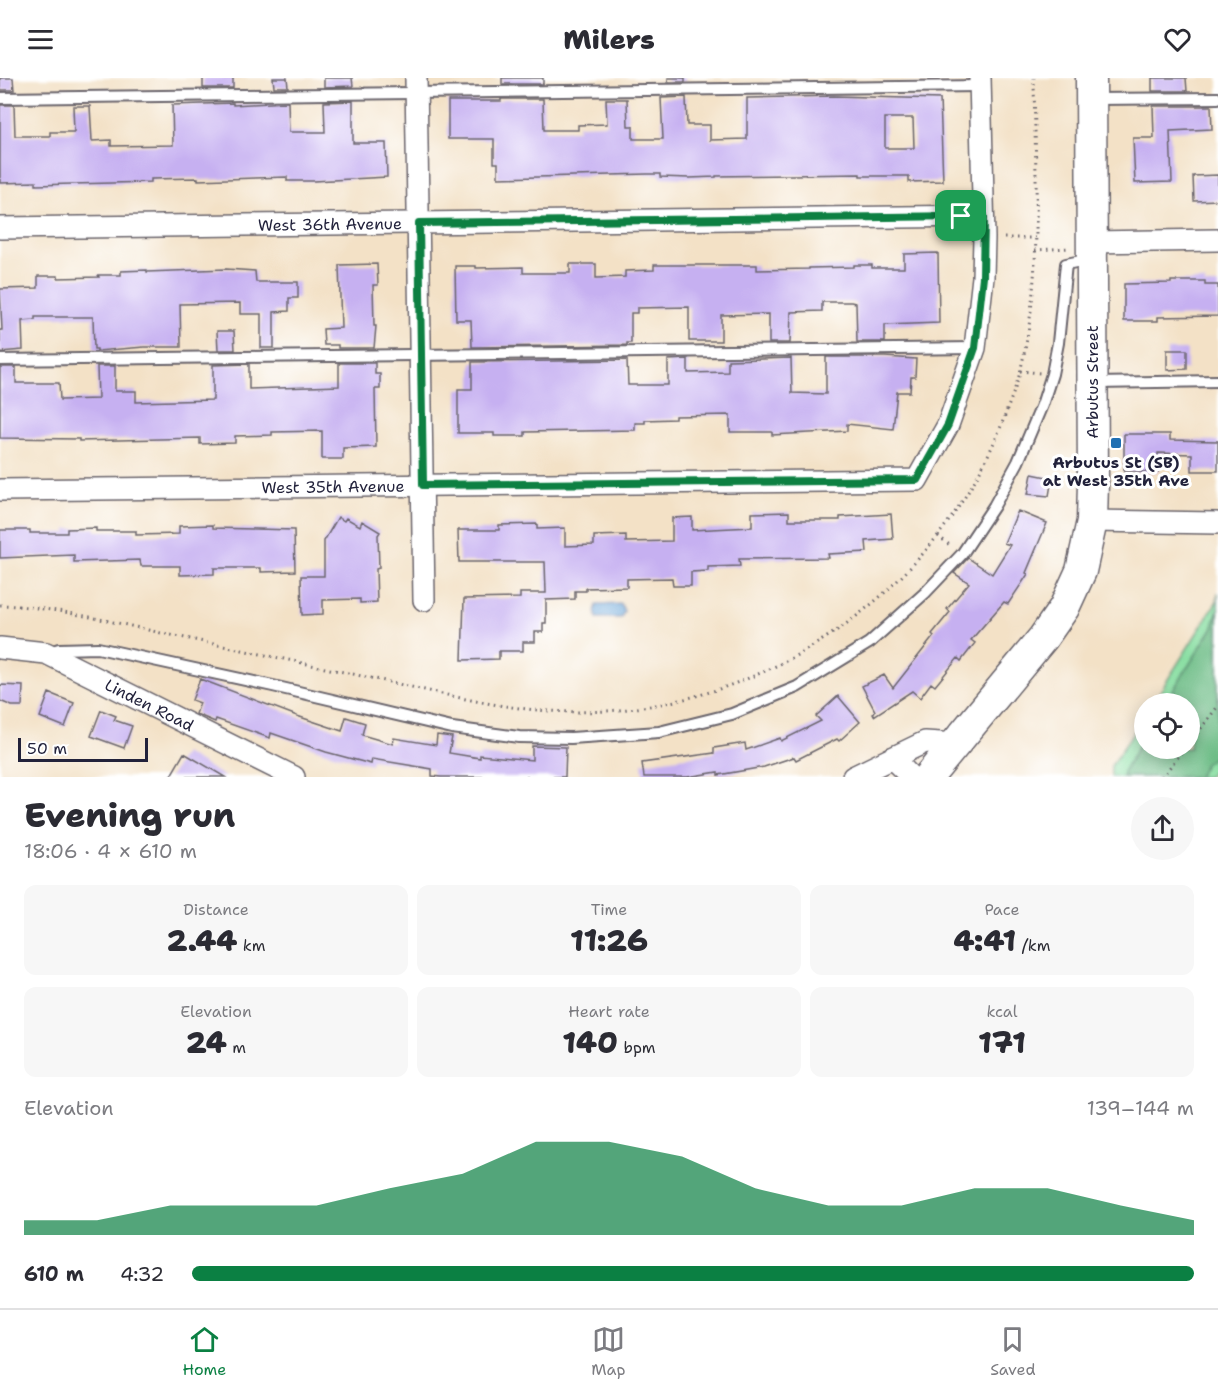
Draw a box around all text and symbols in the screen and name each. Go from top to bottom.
text: Milers [563,21,655,58]
icon: menu [24,23,57,56]
icon: heart [1161,23,1194,56]
pin [935,190,986,241]
icon: arrive [944,199,977,232]
street label: West 36th Avenue [258,213,402,236]
street label: Arbutus Street [1082,325,1103,439]
marker: Arbutus St (SB) at West 35th Ave [1109,436,1123,450]
place label: Arbutus St (SB) at West 35th Ave [1043,452,1190,491]
street label: West 35th Avenue [261,476,405,498]
street label: Linden Road [101,674,197,736]
map controls [1134,693,1200,759]
button: locate [1134,693,1200,759]
scale bar [18,735,148,762]
text: 50 m [27,738,67,759]
text: Evening run [24,793,235,838]
button: share [1131,797,1194,860]
text: 18:06 · 4 × 610 m [24,838,197,864]
text: Distance [183,899,249,920]
text: Time [591,899,627,920]
text: Pace [984,899,1020,920]
text: 2.44 [167,920,237,961]
text: 11:26 [570,920,648,961]
text: 4:41 [954,920,1016,961]
text: km [237,935,265,956]
text: /km [1016,935,1050,956]
text: Elevation [180,1001,252,1022]
text: Heart rate [568,1001,650,1022]
text: kcal [986,1001,1018,1022]
text: 24 [186,1022,227,1063]
text: 140 [562,1022,618,1063]
text: 171 [978,1022,1026,1063]
text: m [227,1037,246,1058]
text: bpm [618,1037,656,1058]
text: Elevation [24,1095,114,1121]
text: 139–144 m [1087,1095,1194,1121]
text: 610 m [24,1261,84,1287]
text: 4:32 [120,1261,164,1287]
tab: Home [182,1323,226,1380]
tab: Map [591,1323,625,1380]
tab: Saved [990,1323,1036,1380]

